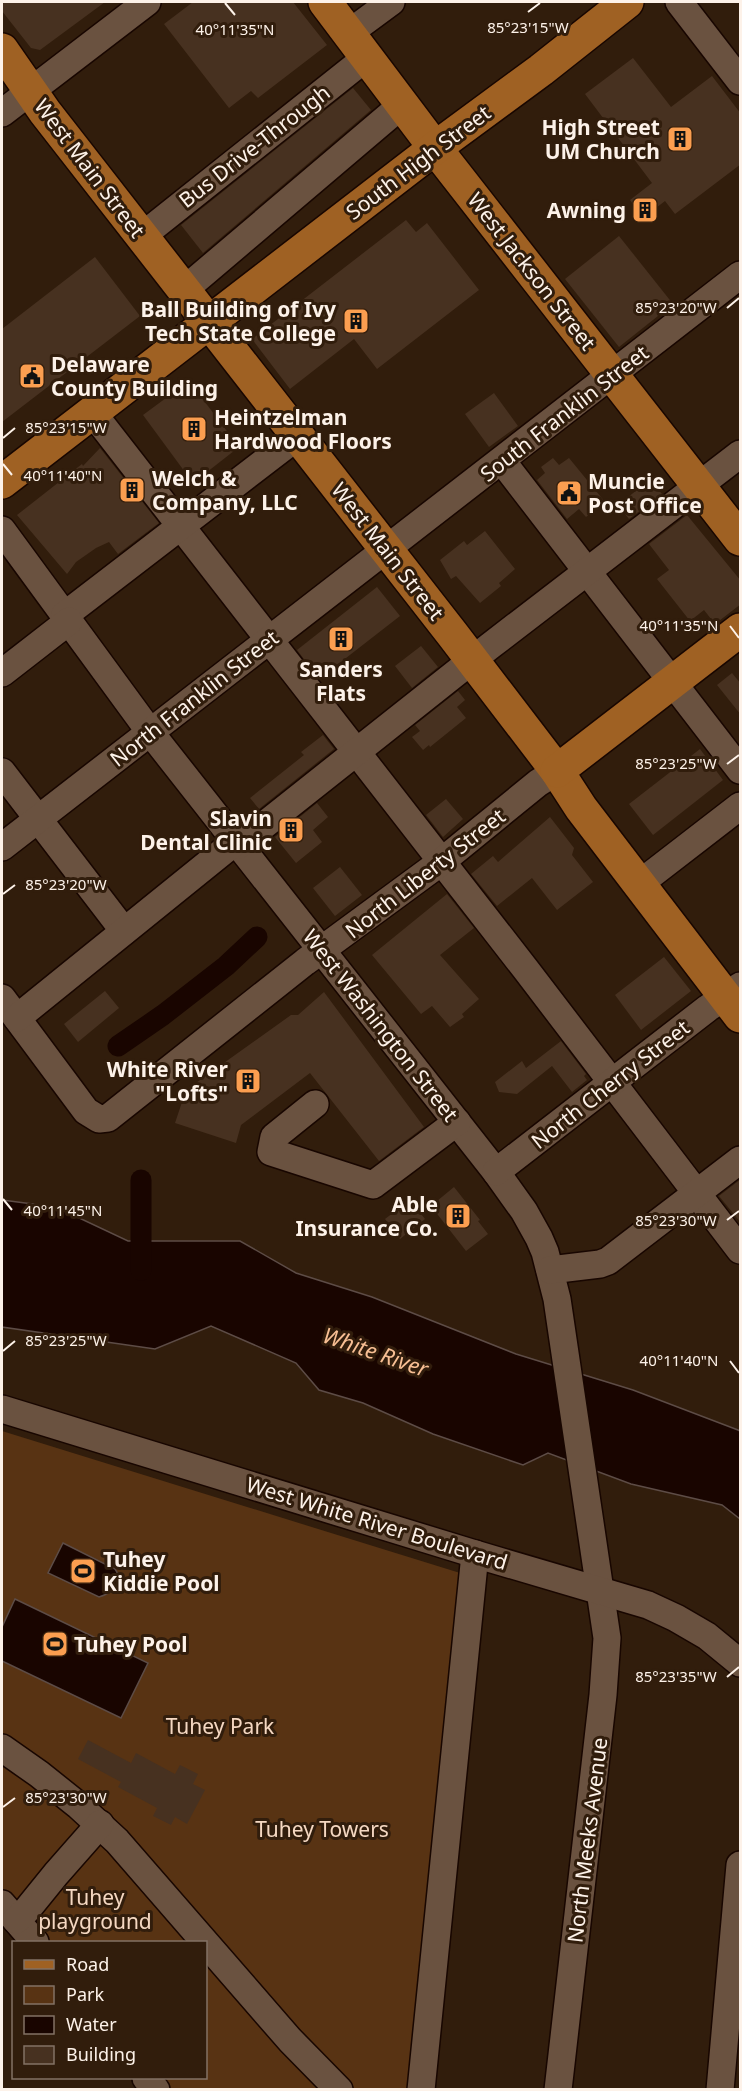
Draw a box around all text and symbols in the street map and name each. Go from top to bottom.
text: 85°23'15"W [487,17,569,37]
text: 40°11'35"N [196,19,274,39]
street label: Bus Drive-Through [173,78,335,214]
street label: West Main Street [28,93,152,244]
street label: South High Street [340,98,496,226]
place label: High Street UM Church [541,113,660,165]
building icon: High Street UM Church [665,124,695,154]
street label: West Jackson Street [462,186,603,356]
building icon: Awning [630,195,660,225]
place label: Awning [547,196,626,224]
place label: Ball Building of Ivy Tech State College [141,295,336,347]
text: 85°23'20"W [635,297,717,317]
building icon: Ball Building of Ivy Tech State College [341,306,371,336]
street label: South Franklin Street [474,338,654,488]
place label: Delaware County Building [51,350,218,402]
public building icon: Delaware County Building [17,361,47,391]
place label: Heintzelman Hardwood Floors [214,403,392,455]
building icon: Heintzelman Hardwood Floors [179,414,209,444]
text: 85°23'15"W [25,417,107,437]
place label: Welch & Company, LLC [152,464,298,516]
text: 40°11'40"N [24,465,102,485]
place label: Muncie Post Office [588,467,702,519]
building icon: Welch & Company, LLC [117,475,147,505]
street label: West Main Street [325,476,451,626]
public building icon: Muncie Post Office [554,478,584,508]
text: 40°11'35"N [640,615,718,635]
street label: North Franklin Street [104,623,284,773]
building icon: Sanders Flats [326,624,356,654]
place label: Sanders Flats [299,655,383,707]
text: 85°23'25"W [635,753,717,773]
street label: North Liberty Street [339,802,511,944]
place label: Slavin Dental Clinic [140,804,272,856]
building icon: Slavin Dental Clinic [276,815,306,845]
text: 85°23'20"W [25,874,107,894]
street label: West Washington Street [297,923,465,1127]
street label: North Cherry Street [525,1013,695,1155]
place label: White River "Lofts" [107,1055,229,1107]
building icon: White River "Lofts" [233,1066,263,1096]
place label: Able Insurance Co. [295,1190,438,1242]
text: 40°11'45"N [24,1200,102,1220]
building icon: Able Insurance Co. [443,1201,473,1231]
text: 85°23'30"W [635,1210,717,1230]
water label: White River [319,1319,434,1383]
text: 85°23'25"W [25,1330,107,1350]
text: 40°11'40"N [640,1350,718,1370]
street label: West White River Boulevard [243,1470,511,1576]
place label: Tuhey Kiddie Pool [103,1545,220,1597]
sports icon: Tuhey Kiddie Pool [68,1556,98,1586]
sports icon: Tuhey Pool [40,1629,70,1659]
place label: Tuhey Pool [74,1630,187,1658]
text: 85°23'35"W [635,1666,717,1686]
park label: Tuhey Park [166,1712,275,1740]
street label: North Meeks Avenue [561,1736,613,1944]
text: 85°23'30"W [25,1787,107,1807]
park label: Tuhey Towers [255,1815,389,1843]
park label: Tuhey playground [38,1883,152,1935]
legend [12,1941,207,2079]
text: Road [66,1952,109,1976]
text: Park [66,1982,104,2006]
text: Water [66,2012,117,2036]
text: Building [66,2042,136,2066]

